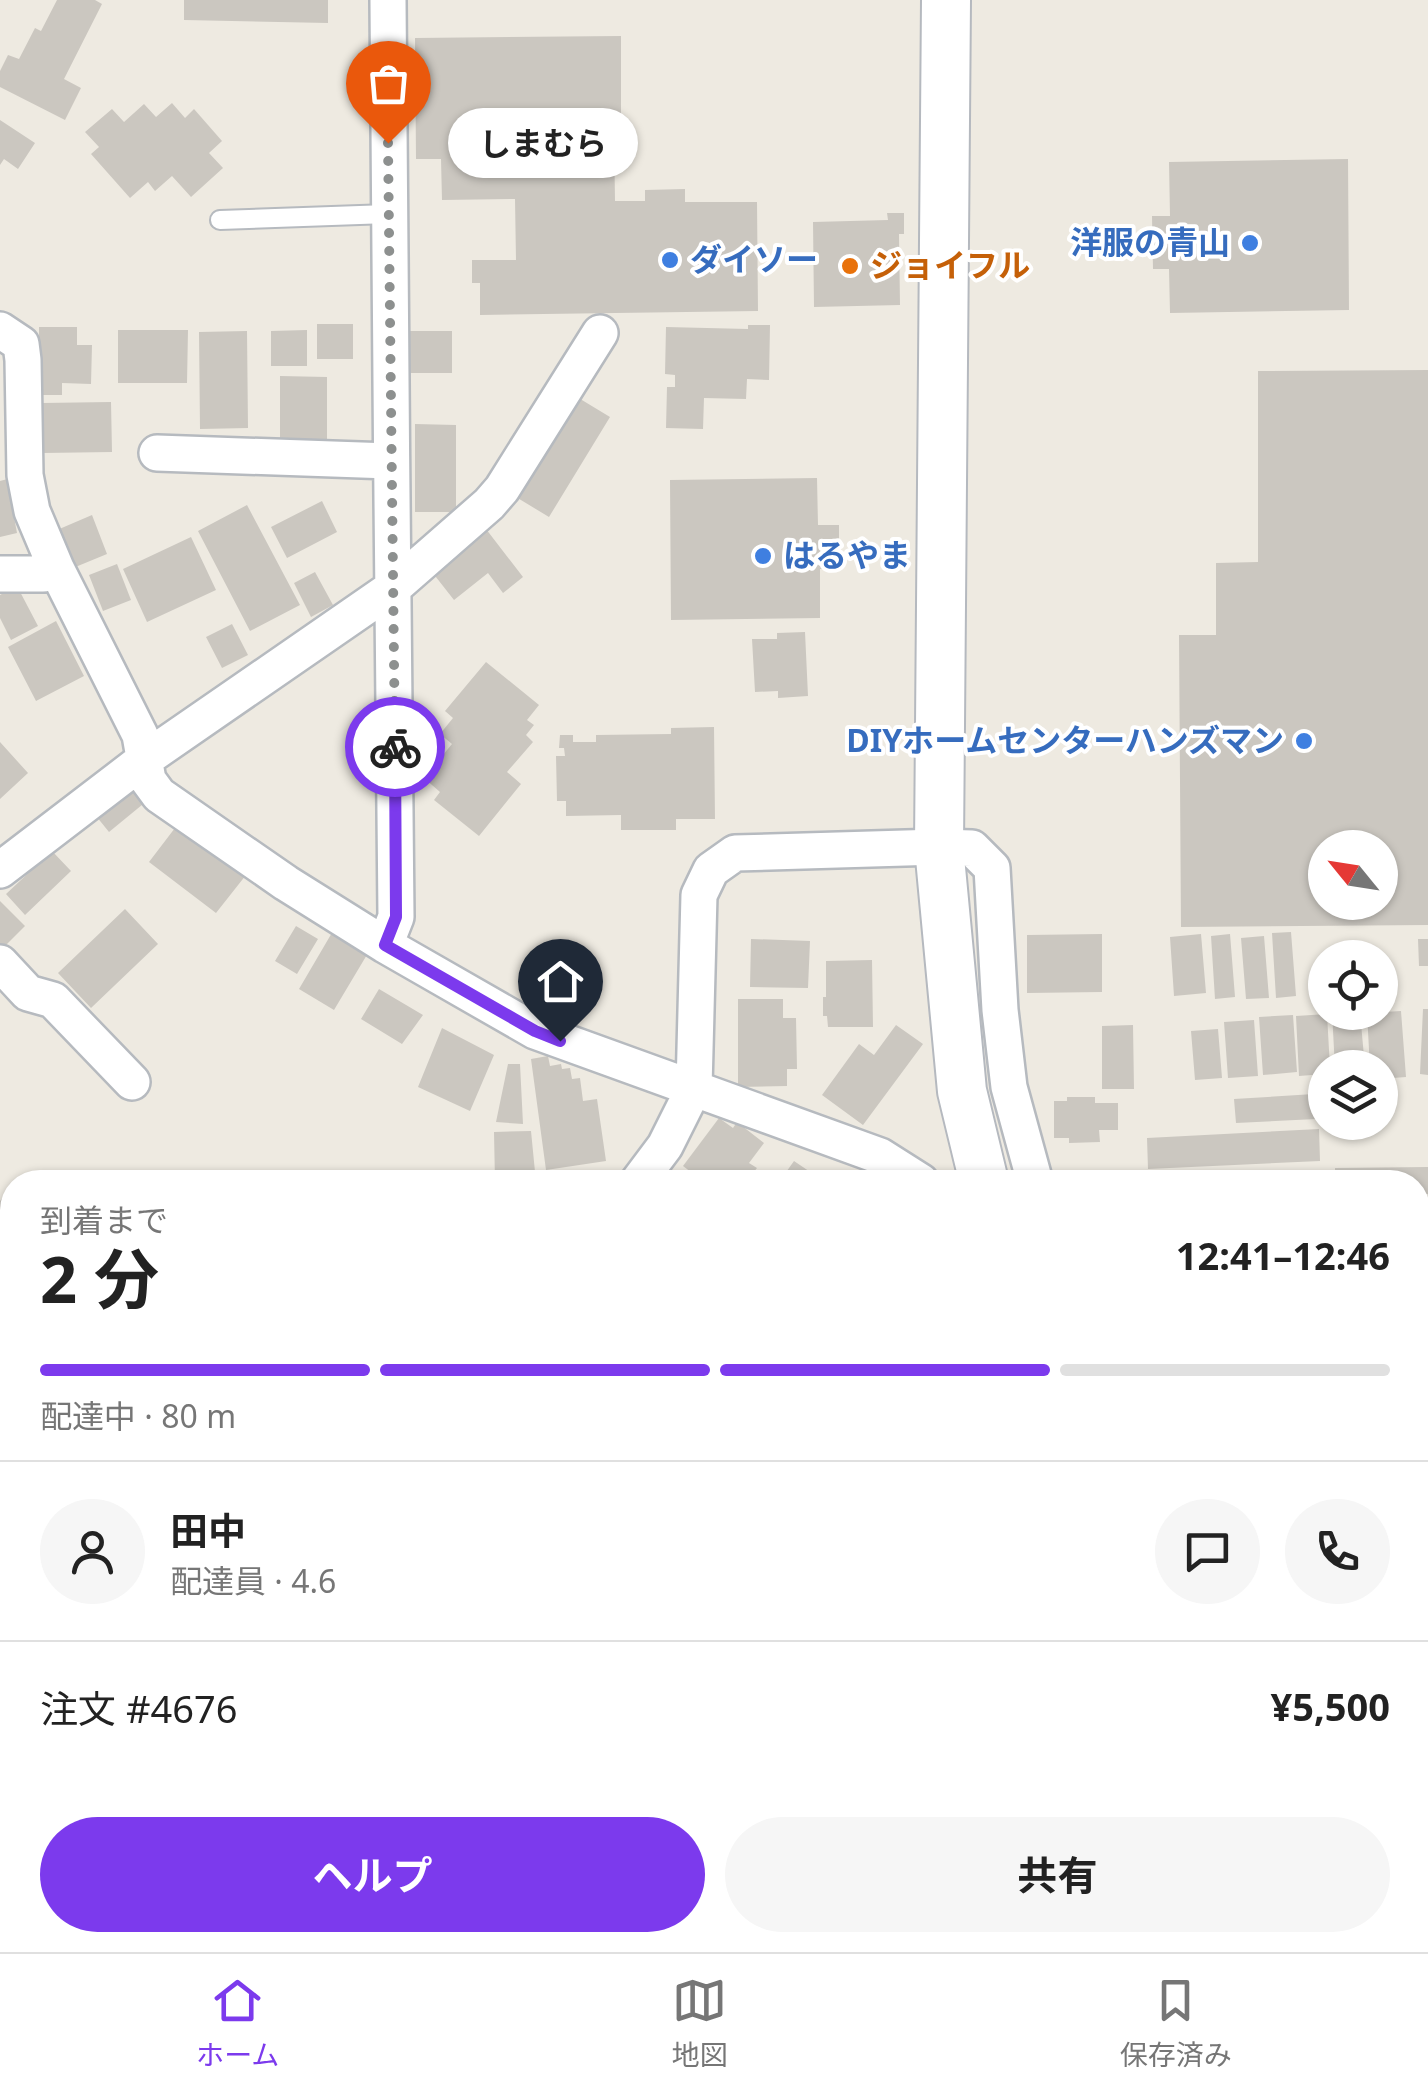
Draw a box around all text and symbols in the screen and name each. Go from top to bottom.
pin [346,41,431,144]
icon: bag [361,56,416,111]
callout: しまむら [448,108,638,178]
text: しまむら [479,121,607,164]
place label: 洋服の青山 [1070,220,1230,263]
marker: 洋服の青山 [1239,232,1261,254]
place label: ダイソー [690,237,818,280]
place label: ジョイフル [870,243,1030,286]
marker: ダイソー [659,249,681,271]
marker: ジョイフル [839,255,861,277]
place label: はるやま [783,533,911,576]
marker: はるやま [752,545,774,567]
courier [345,697,445,797]
place label: DIYホームセンターハンズマン [846,718,1284,761]
icon: bike [368,720,423,775]
marker: DIYホームセンターハンズマン [1293,730,1315,752]
north arrow [1308,830,1398,920]
map controls [1308,830,1398,1140]
pin [518,939,603,1042]
button: locate [1308,940,1398,1030]
icon: home [533,954,588,1009]
button: layers [1308,1050,1398,1140]
text: 到着まで [40,1198,168,1241]
text: 12:41–12:46 [1176,1229,1390,1281]
text: 2 分 [40,1234,159,1322]
text: 配達中 · 80 m [40,1394,236,1437]
button: person [40,1499,145,1604]
button: chat [1155,1499,1260,1604]
button: phone [1285,1499,1390,1604]
text: 田中 [170,1504,246,1556]
text: 配達員 · 4.6 [170,1559,336,1602]
text: ¥5,500 [1270,1680,1390,1732]
text: 注文 #4676 [40,1682,237,1734]
button: ヘルプ [40,1817,705,1932]
button: 共有 [725,1817,1390,1932]
tab: ホーム [196,1973,279,2073]
tab: 地図 [672,1973,728,2073]
tab: 保存済み [1120,1973,1232,2073]

